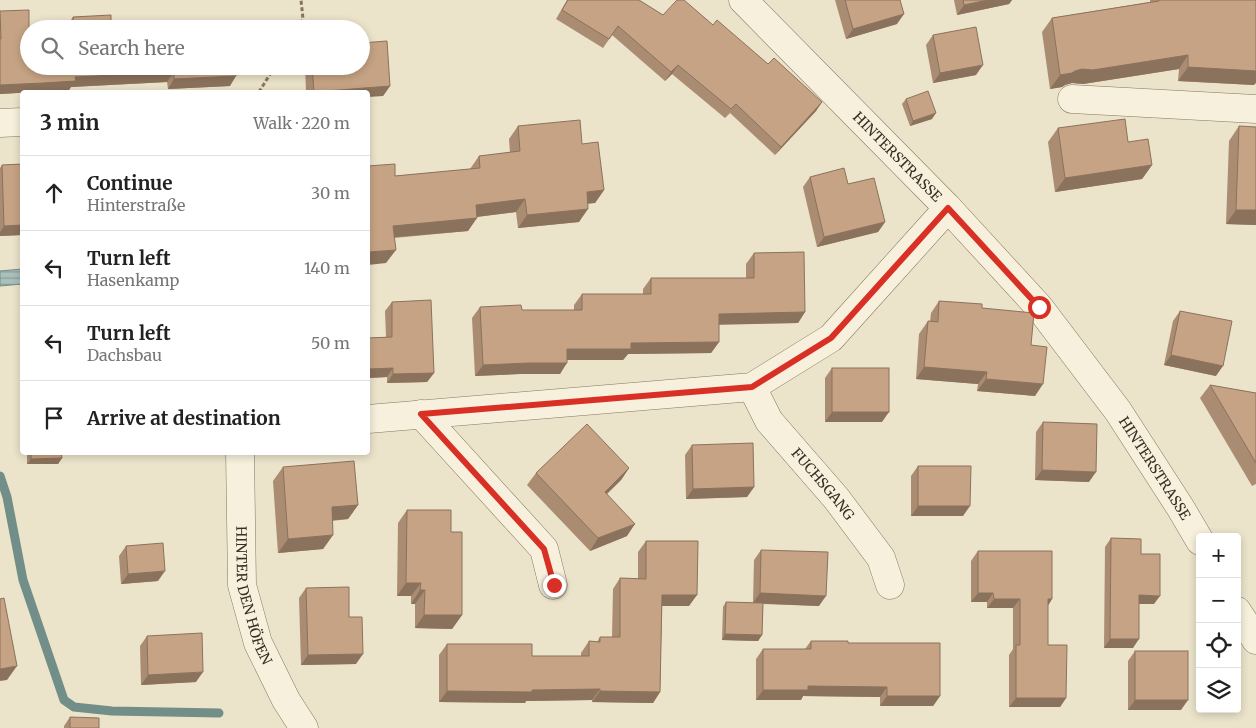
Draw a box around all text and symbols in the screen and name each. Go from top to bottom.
search box [20,20,370,75]
icon: search [38,34,66,62]
text: Search here [78,36,185,60]
street label: HINTERSTRASSE [849,108,946,206]
text: 3 min [40,109,99,136]
text: Walk · 220 m [253,113,350,133]
text: Continue [87,171,173,195]
icon: ahead [40,179,68,207]
text: 30 m [311,183,350,203]
text: Hinterstraße [87,195,185,215]
text: Turn left [87,246,171,270]
icon: left [40,254,68,282]
text: 140 m [304,258,350,278]
text: Hasenkamp [87,270,179,290]
route start [1028,296,1051,319]
text: Turn left [87,321,171,345]
icon: left [40,329,68,357]
text: 50 m [311,333,350,353]
text: Dachsbau [87,345,162,365]
icon: arrive [40,404,68,432]
text: Arrive at destination [87,406,281,430]
street label: HINTERSTRASSE [1115,413,1195,523]
street label: FUCHSGANG [788,444,858,524]
street label: HINTER DEN HÖFEN [232,526,276,668]
map controls [1196,533,1241,713]
button: + [1196,533,1241,578]
route end [543,574,566,597]
button: − [1196,578,1241,623]
button: locate [1196,623,1241,668]
button: layers [1196,668,1241,713]

